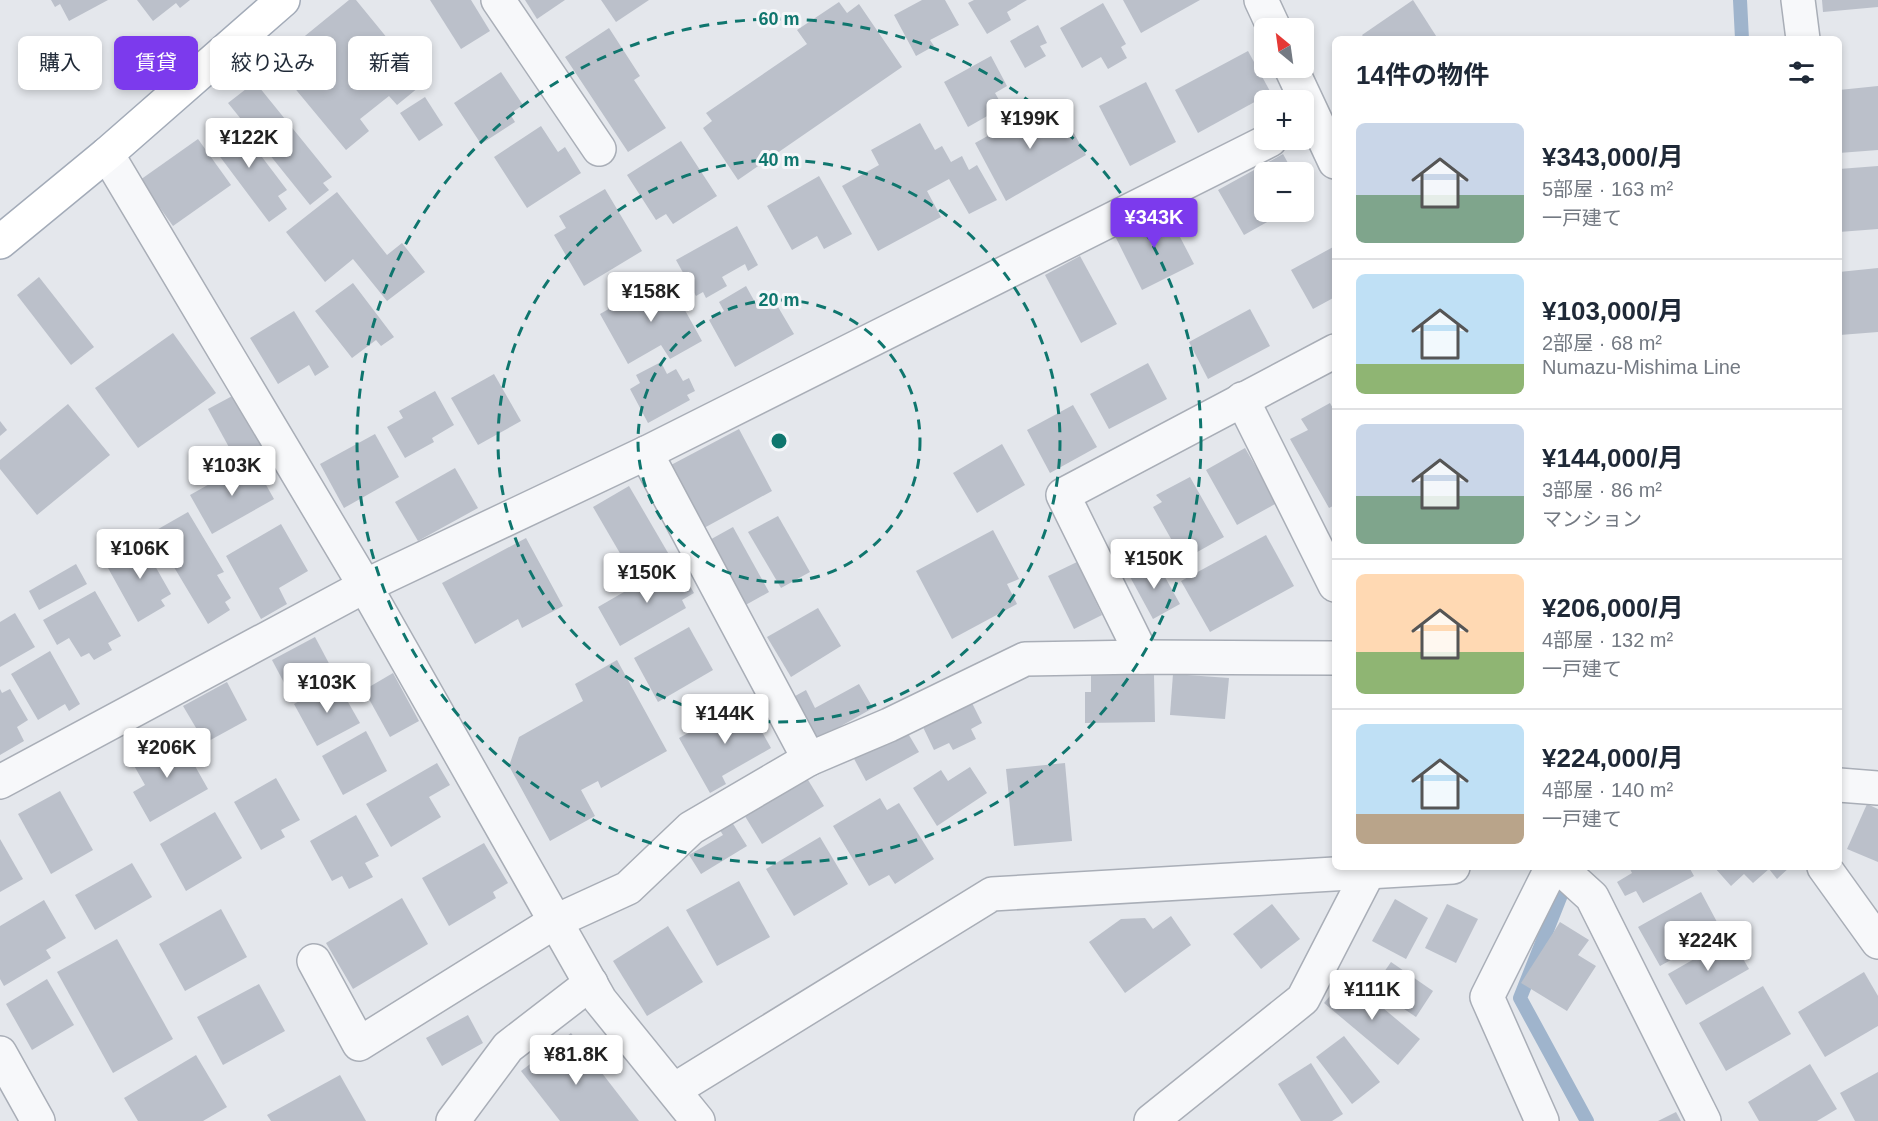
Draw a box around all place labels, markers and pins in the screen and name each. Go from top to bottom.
pin: ¥199K [988,99,1072,150]
pin: ¥122K [207,118,291,169]
pin: ¥343K [1112,198,1196,249]
pin: ¥158K [609,272,693,323]
centre of rings [769,431,789,451]
pin: ¥103K [190,446,274,497]
pin: ¥106K [98,529,182,580]
pin: ¥150K [1112,539,1196,590]
pin: ¥150K [605,553,689,604]
pin: ¥103K [285,663,369,714]
pin: ¥144K [683,694,767,745]
pin: ¥206K [125,728,209,779]
pin: ¥224K [1666,921,1750,972]
pin: ¥111K [1330,970,1414,1021]
pin: ¥81.8K [527,1035,625,1086]

